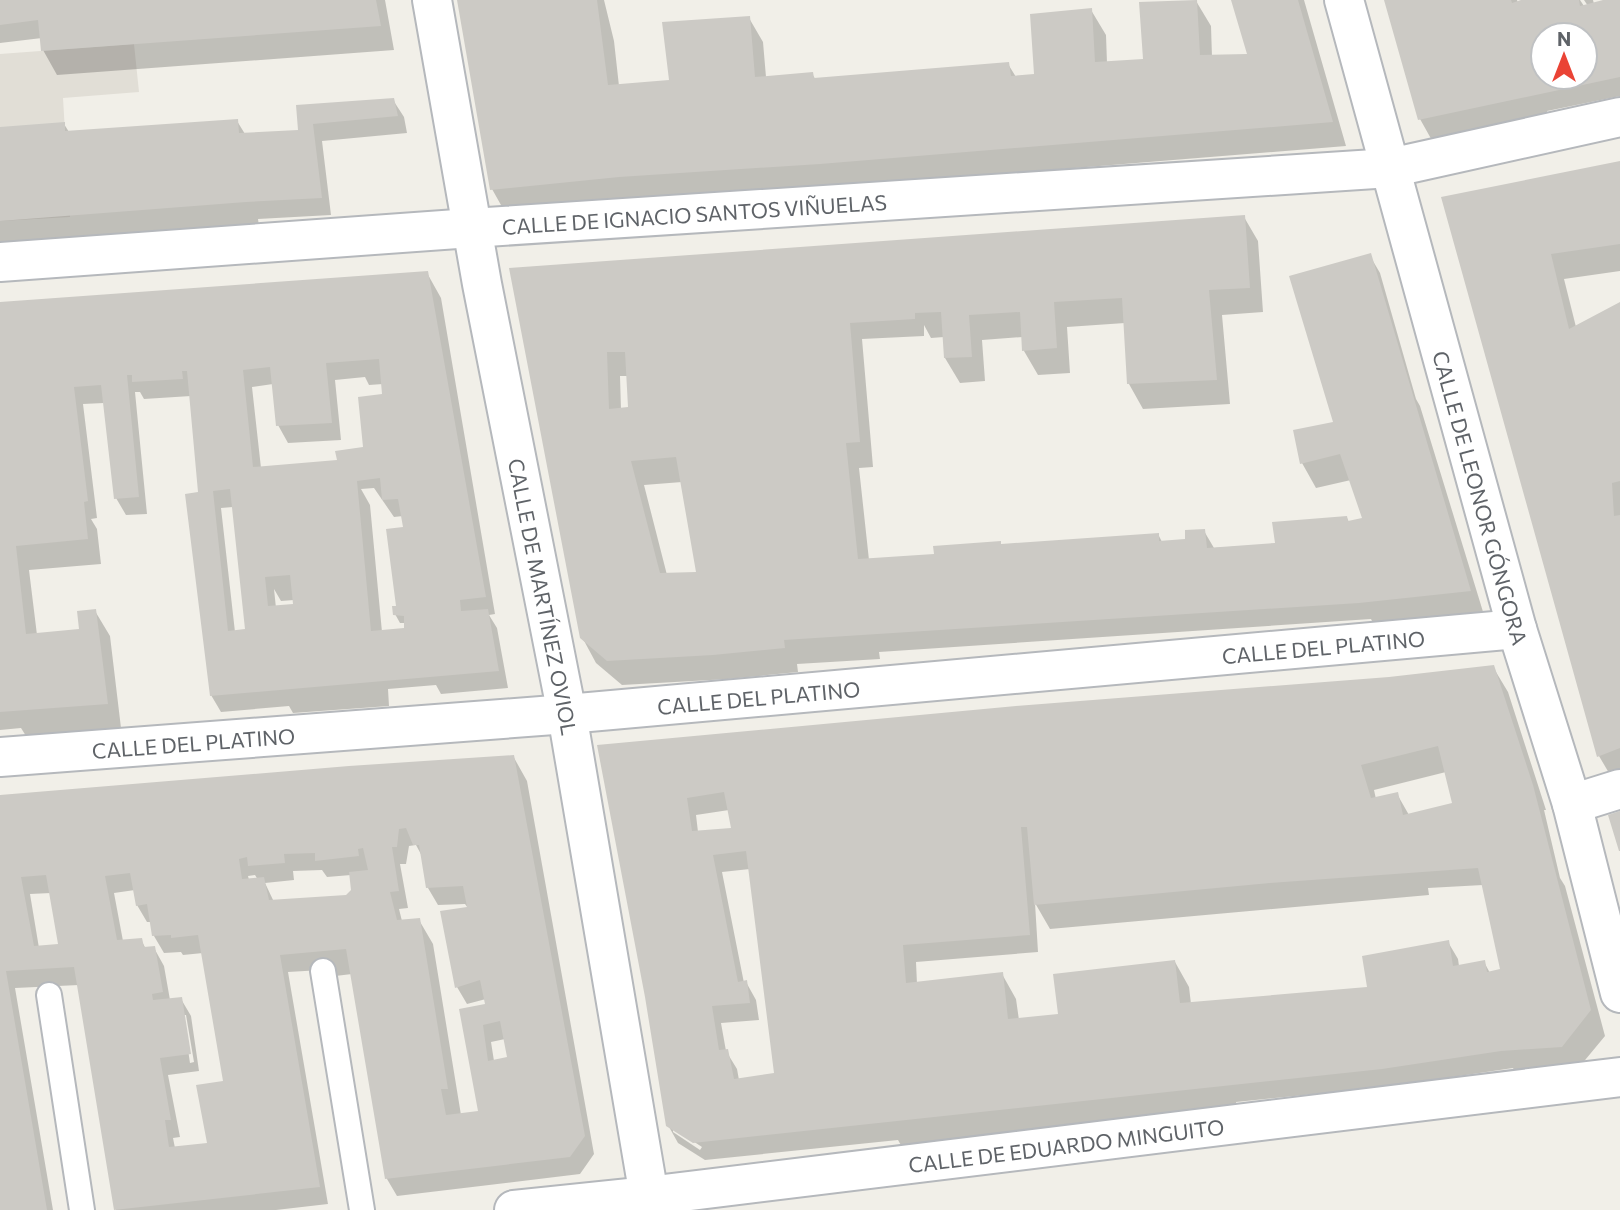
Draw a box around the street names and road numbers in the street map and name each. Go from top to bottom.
street label: CALLE DE IGNACIO SANTOS VIÑUELAS [501,188,888,238]
street label: CALLE DE LEONOR GÓNGORA [1429,348,1534,648]
street label: CALLE DE MARTÍNEZ OVIOL [504,456,583,737]
street label: CALLE DEL PLATINO [1221,625,1426,668]
street label: CALLE DEL PLATINO [656,675,861,718]
street label: CALLE DEL PLATINO [91,722,296,762]
street label: CALLE DE EDUARDO MINGUITO [907,1113,1225,1177]

